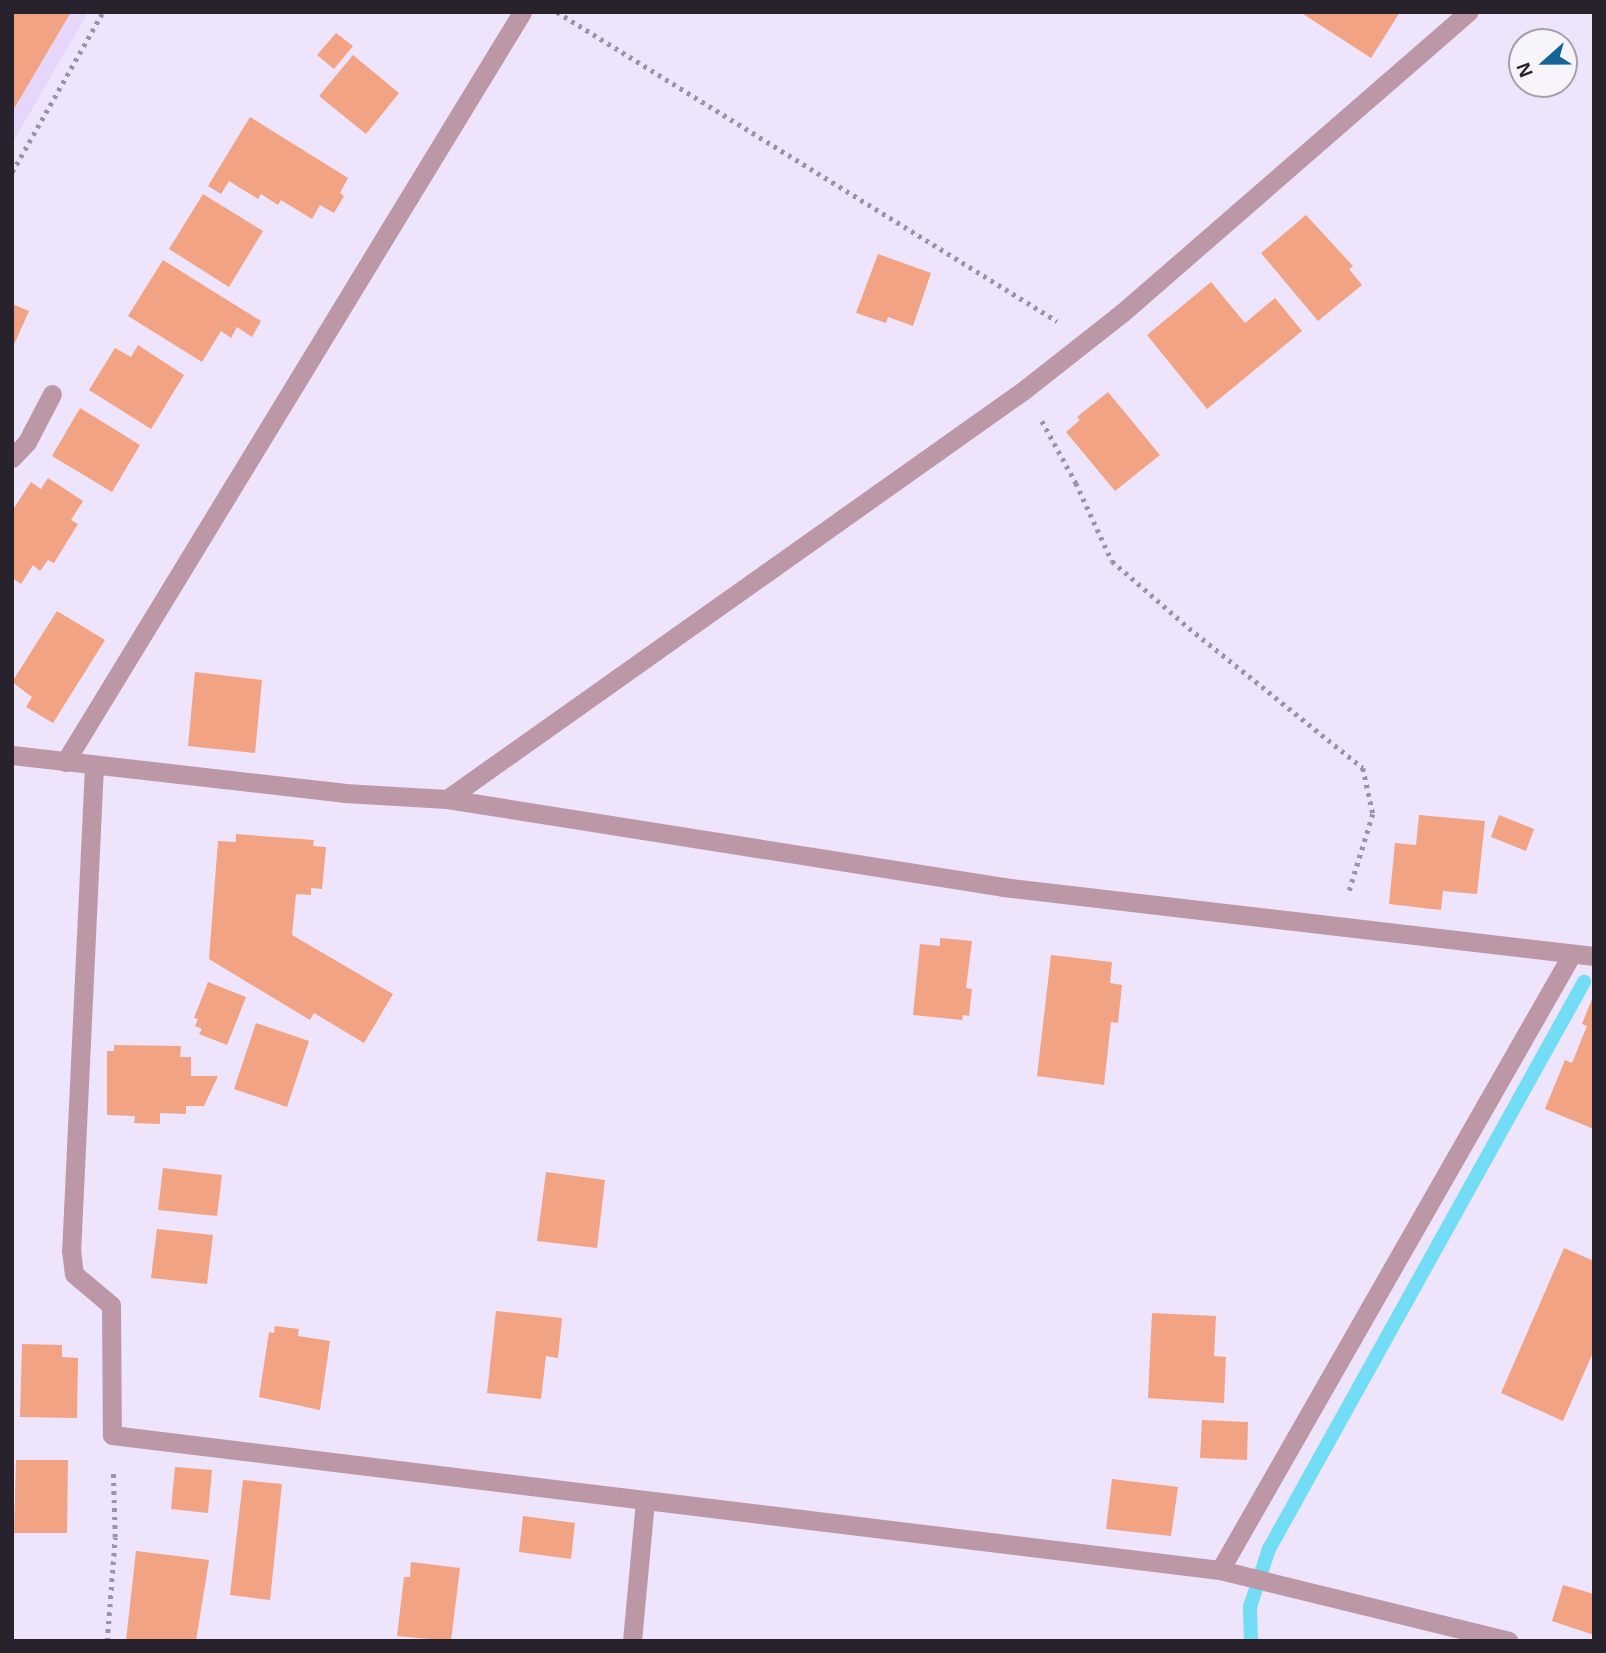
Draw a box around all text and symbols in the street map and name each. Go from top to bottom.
north arrow [1508,28,1578,98]
text: N [1513,60,1537,80]

